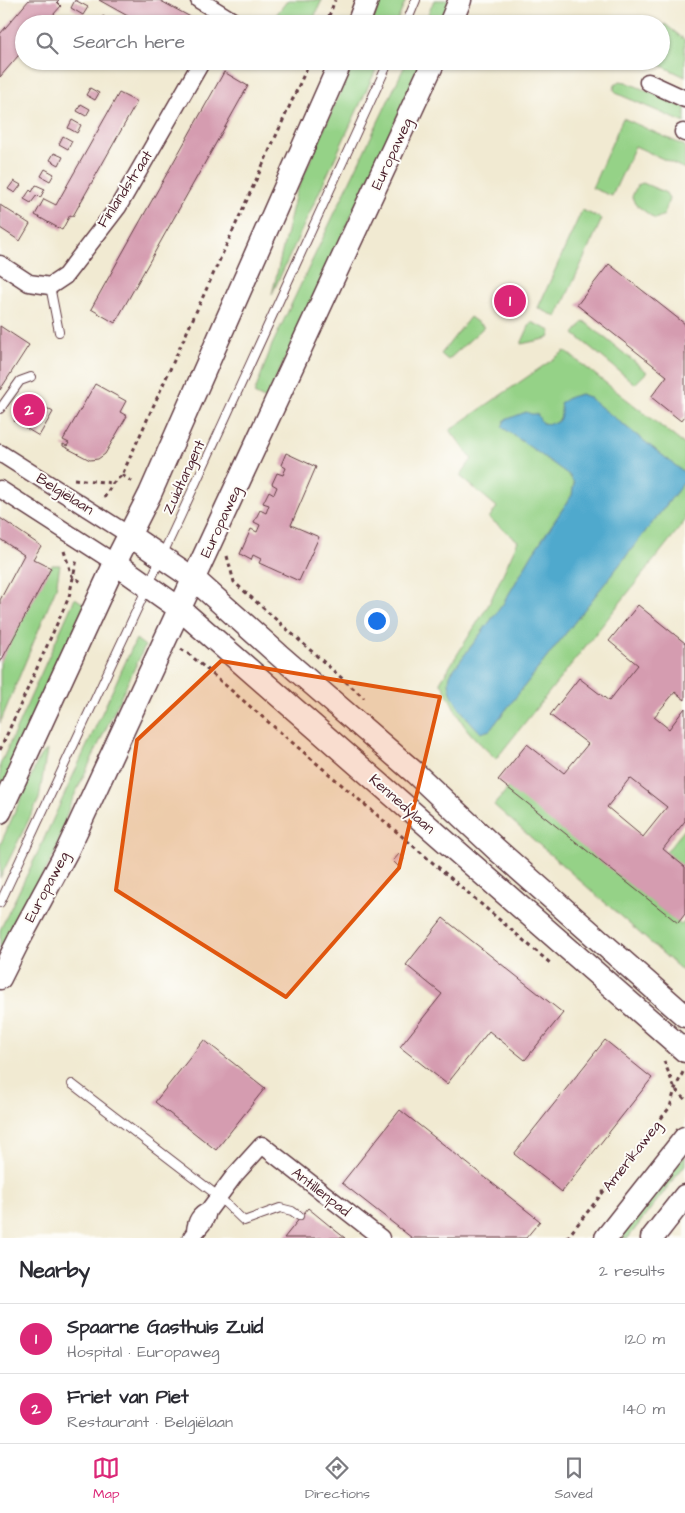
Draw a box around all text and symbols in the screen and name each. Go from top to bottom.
search box [15,15,670,70]
icon: search [33,29,61,57]
text: Search here [73,29,185,56]
street label: Europaweg [366,114,419,194]
street label: Finlandstraat [92,146,158,232]
pin: 1 [494,282,526,320]
pin: 2 [13,391,45,429]
street label: Zuidtangent [158,436,211,518]
street label: Belgiëlaan [32,468,98,521]
street label: Europaweg [195,482,248,562]
your location [364,608,390,634]
street label: Kennedylaan [364,769,440,840]
street label: Europaweg [20,848,75,926]
street label: Amerikaweg [598,1116,667,1196]
street label: Antillenpad [287,1162,355,1222]
text: Nearby [20,1256,90,1285]
text: 2 results [599,1260,665,1282]
text: Spaarne Gasthuis Zuid [67,1314,263,1341]
text: 1 [35,1328,37,1350]
text: 120 m [625,1328,665,1350]
text: Hospital · Europaweg [67,1341,220,1363]
text: Friet van Piet [67,1384,189,1411]
text: 2 [31,1398,41,1420]
text: 140 m [623,1398,665,1420]
text: Restaurant · Belgiëlaan [67,1411,233,1433]
tab: Map [92,1454,120,1504]
tab: Directions [305,1454,370,1504]
tab: Saved [555,1454,593,1504]

